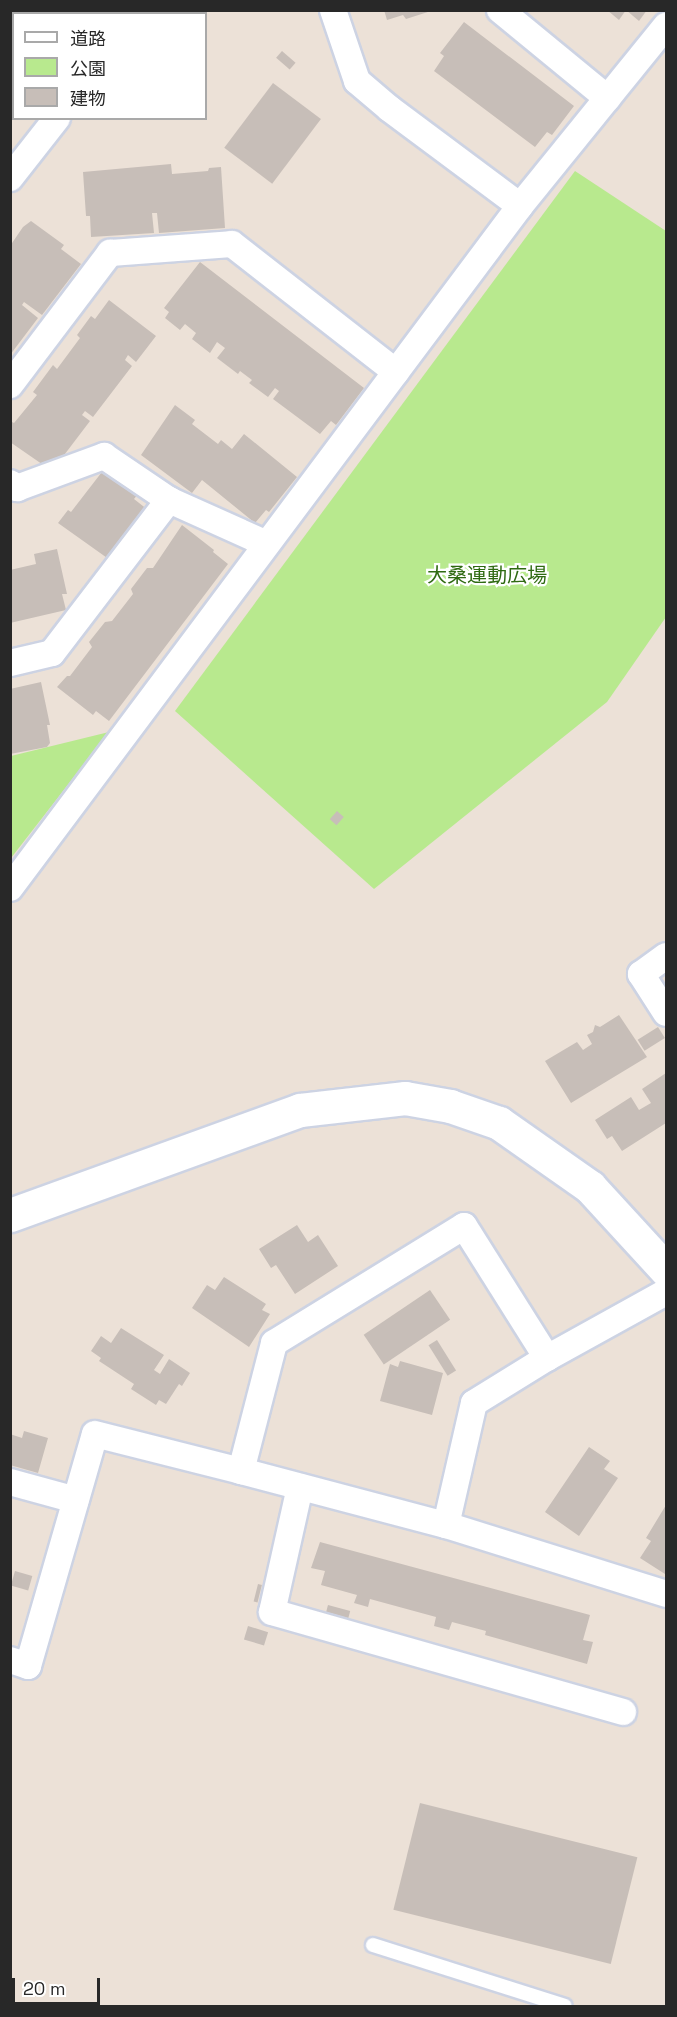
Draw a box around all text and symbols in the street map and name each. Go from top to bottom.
legend [12,12,207,120]
text: 道路 [70,27,106,50]
text: 公園 [70,57,106,80]
text: 建物 [70,87,106,110]
park label: 大桑運動広場 [427,563,547,587]
scale bar [15,1966,104,2004]
text: 20 m [23,1977,66,2000]

